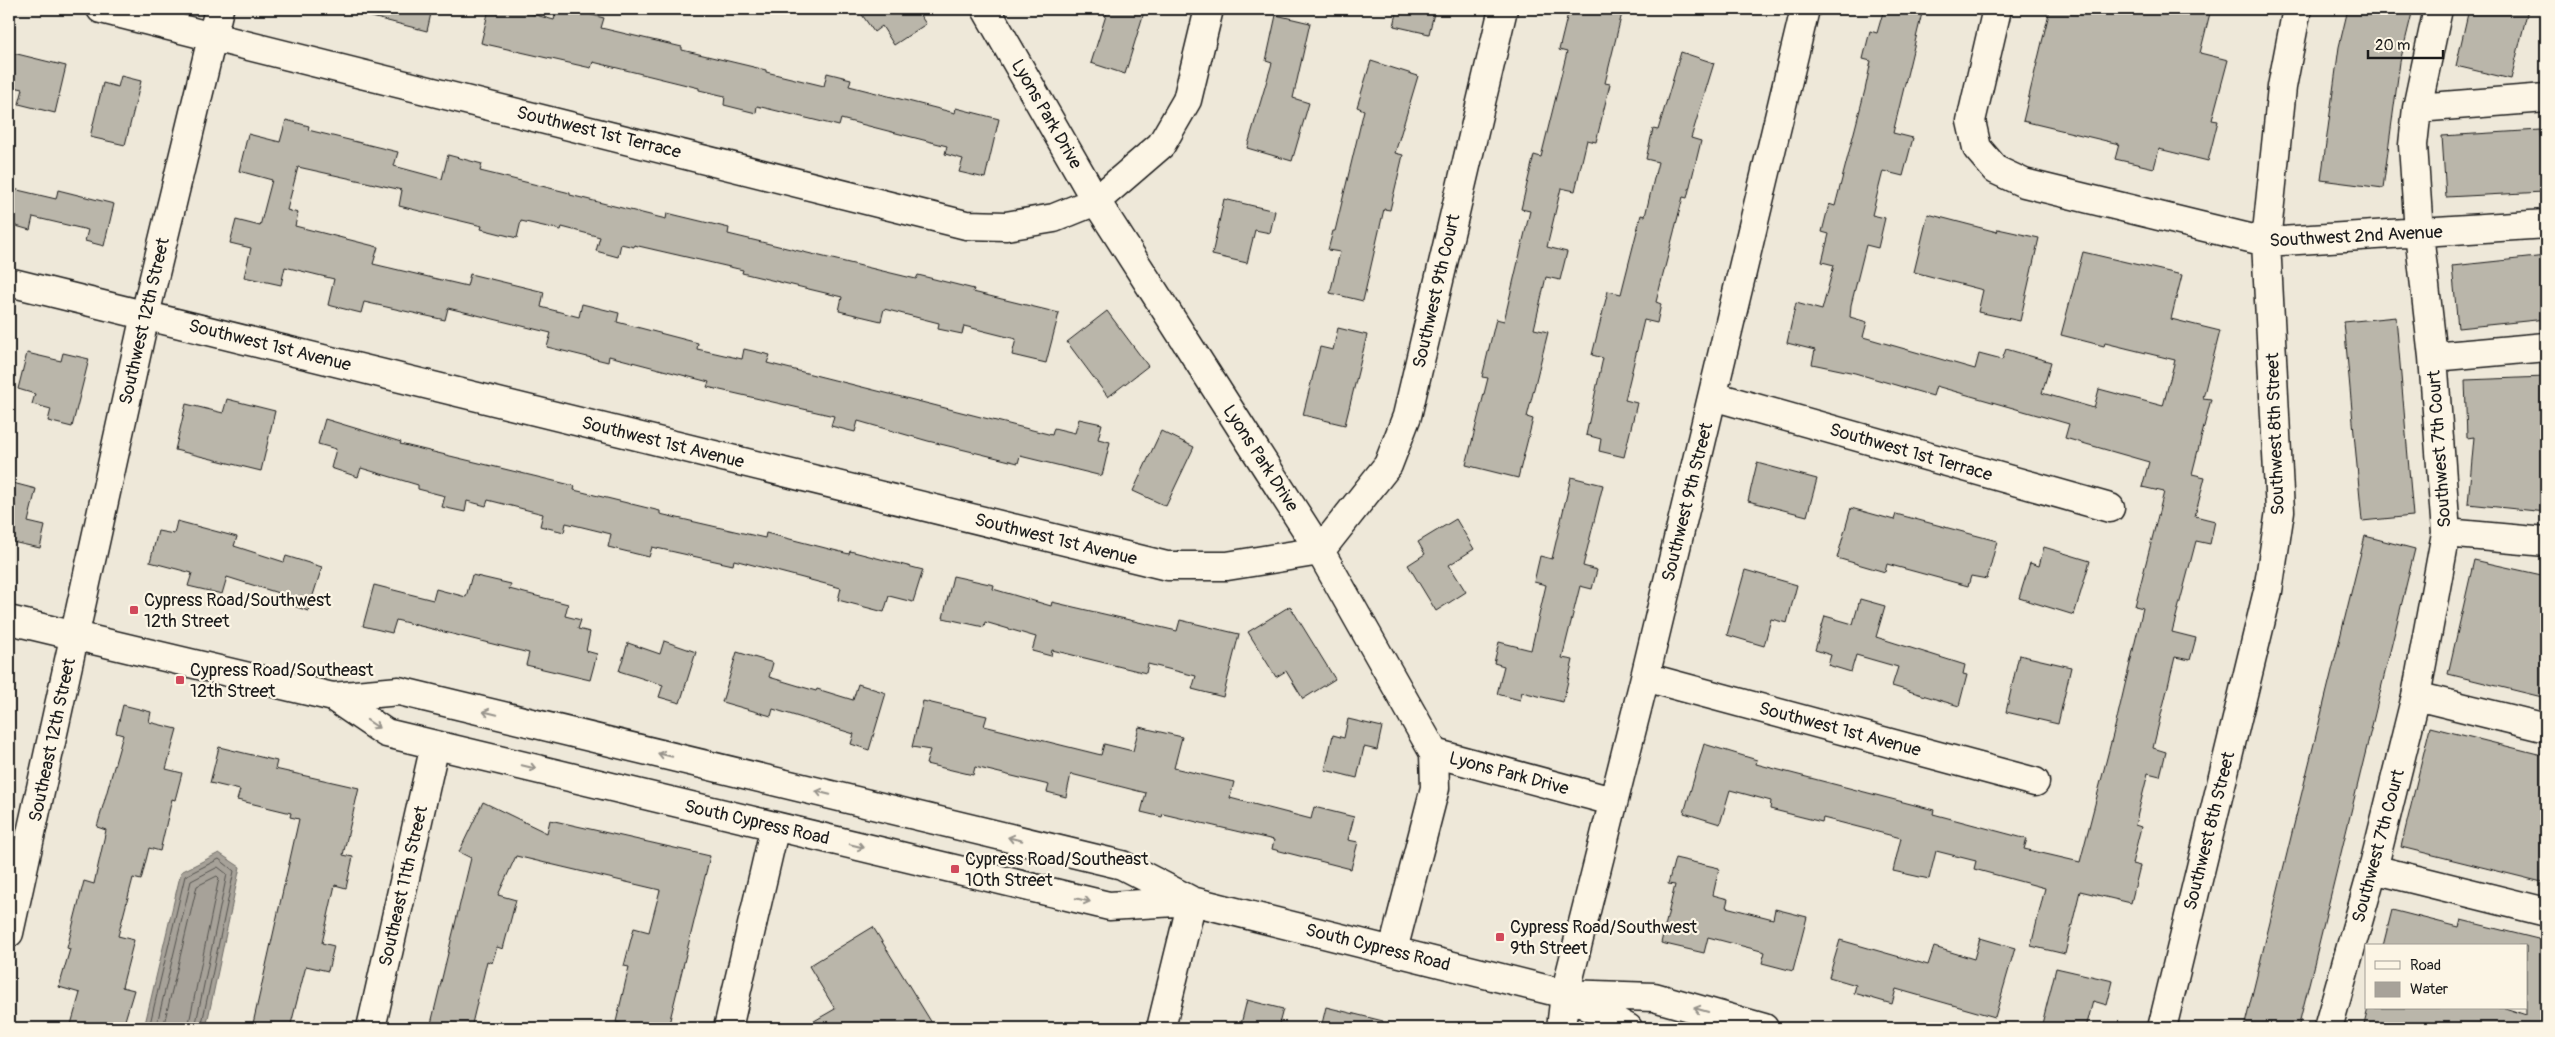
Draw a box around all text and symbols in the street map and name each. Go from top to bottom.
scale bar [2368,28,2442,60]
text: 20 m [2375,36,2410,55]
street label: Lyons Park Drive [1006,55,1087,173]
street label: Southwest 1st Terrace [514,101,683,164]
street label: Southwest 9th Court [1408,211,1466,370]
street label: Southwest 2nd Avenue [2269,220,2443,253]
street label: Southwest 12th Street [114,235,175,407]
street label: Southwest 1st Avenue [186,314,354,377]
street label: Southwest 8th Street [2261,352,2290,516]
street label: Southwest 7th Court [2422,369,2456,528]
street label: Lyons Park Drive [1217,400,1304,516]
street label: Southwest 1st Avenue [579,411,747,474]
street label: Southwest 1st Terrace [1827,418,1995,487]
street label: Southwest 9th Street [1657,420,1719,584]
street label: Southwest 1st Avenue [972,508,1140,571]
place label: Cypress Road/Southwest 12th Street [144,589,332,633]
marker: Cypress Road/Southwest 12th Street [128,604,140,616]
street label: Southeast 12th Street [24,655,81,824]
place label: Cypress Road/Southeast 12th Street [190,659,374,703]
marker: Cypress Road/Southeast 12th Street [174,674,186,686]
street label: Southwest 1st Avenue [1756,697,1923,762]
one-way arrow [482,708,498,717]
one-way arrow [366,719,380,729]
street label: Lyons Park Drive [1447,746,1571,801]
street label: Southwest 8th Street [2179,749,2240,913]
one-way arrow [657,750,673,759]
one-way arrow [521,763,537,772]
street label: Southwest 7th Court [2347,766,2410,925]
one-way arrow [815,788,831,797]
street label: South Cypress Road [682,795,832,850]
street label: Southeast 11th Street [374,803,433,969]
one-way arrow [1007,834,1023,843]
one-way arrow [849,842,865,851]
place label: Cypress Road/Southeast 10th Street [965,848,1149,892]
marker: Cypress Road/Southeast 10th Street [949,863,961,875]
one-way arrow [1075,896,1091,905]
place label: Cypress Road/Southwest 9th Street [1510,916,1698,960]
street label: South Cypress Road [1303,918,1453,977]
marker: Cypress Road/Southwest 9th Street [1494,931,1506,943]
legend [2365,944,2528,1010]
text: Road [2410,956,2441,975]
text: Water [2410,980,2449,999]
one-way arrow [1693,1005,1709,1014]

